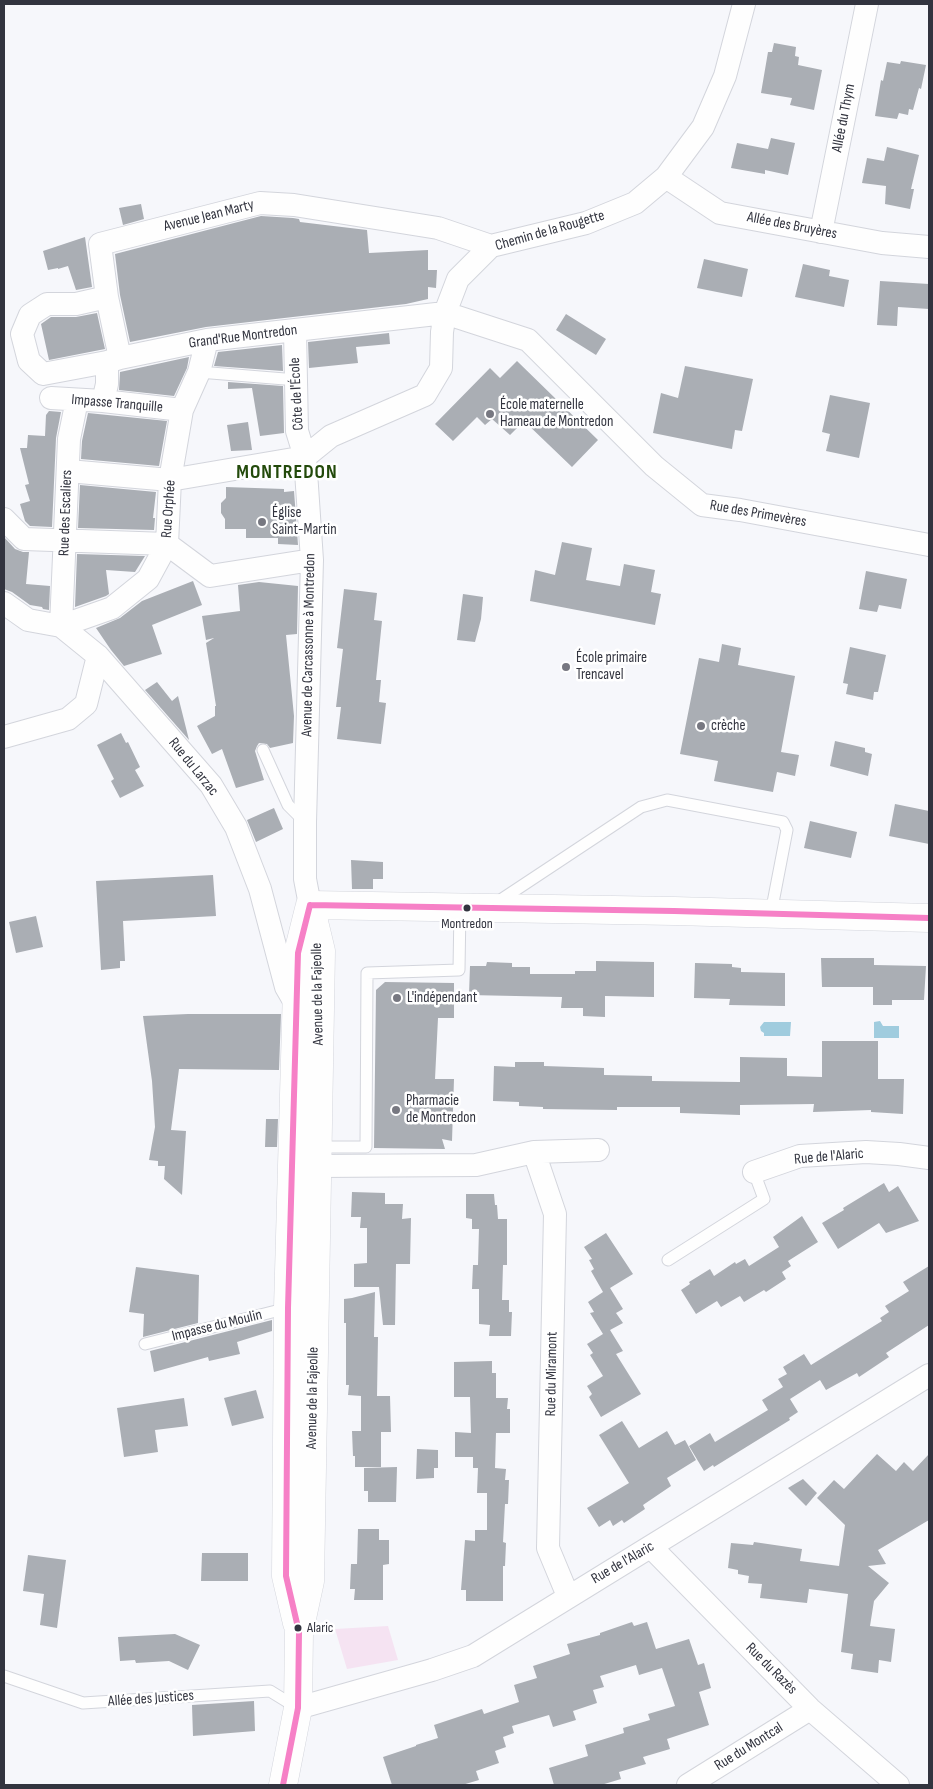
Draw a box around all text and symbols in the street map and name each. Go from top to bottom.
street label: Allée du Thym [829,82,859,154]
street label: Avenue Jean Marty [162,196,256,236]
street label: Chemin de la Rougette [493,207,607,255]
street label: Allée des Bruyères [746,208,838,244]
street label: Grand'Rue Montredon [188,321,298,353]
street label: Côte de l'École [286,357,308,431]
street label: Impasse Tranquille [70,391,164,417]
place label: École maternelle Hameau de Montredon [500,396,613,431]
marker: École maternelle Hameau de Montredon [484,408,496,420]
district label: MONTREDON [235,461,339,485]
street label: Rue des Escaliers [56,470,76,556]
street label: Rue Orphée [158,479,180,539]
street label: Rue des Primevères [708,497,808,531]
place label: Église Saint-Martin [272,504,337,539]
marker: Église Saint-Martin [256,516,268,528]
street label: Avenue de Carcassonne à Montredon [298,553,320,737]
place label: École primaire Trencavel [576,649,647,684]
marker: École primaire Trencavel [560,661,572,673]
place label: crèche [711,717,745,735]
marker: crèche [695,720,707,732]
street label: Rue du Larzac [164,734,222,800]
marker: Montredon [462,903,472,913]
place label: Montredon [441,916,493,932]
street label: Avenue de la Fajeolle [308,943,328,1045]
place label: L'indépendant [407,989,477,1007]
marker: L'indépendant [391,992,403,1004]
place label: Pharmacie de Montredon [406,1092,476,1127]
marker: Pharmacie de Montredon [390,1104,402,1116]
street label: Rue de l'Alaric [793,1145,865,1169]
street label: Impasse du Moulin [170,1306,264,1346]
street label: Rue du Miramont [542,1331,562,1417]
street label: Avenue de la Fajeolle [303,1347,323,1449]
street label: Rue de l'Alaric [588,1538,658,1588]
place label: Alaric [307,1620,333,1636]
marker: Alaric [293,1623,303,1633]
street label: Rue du Razès [741,1639,801,1699]
street label: Allée des Justices [107,1687,195,1711]
street label: Rue du Montcal [712,1719,786,1775]

